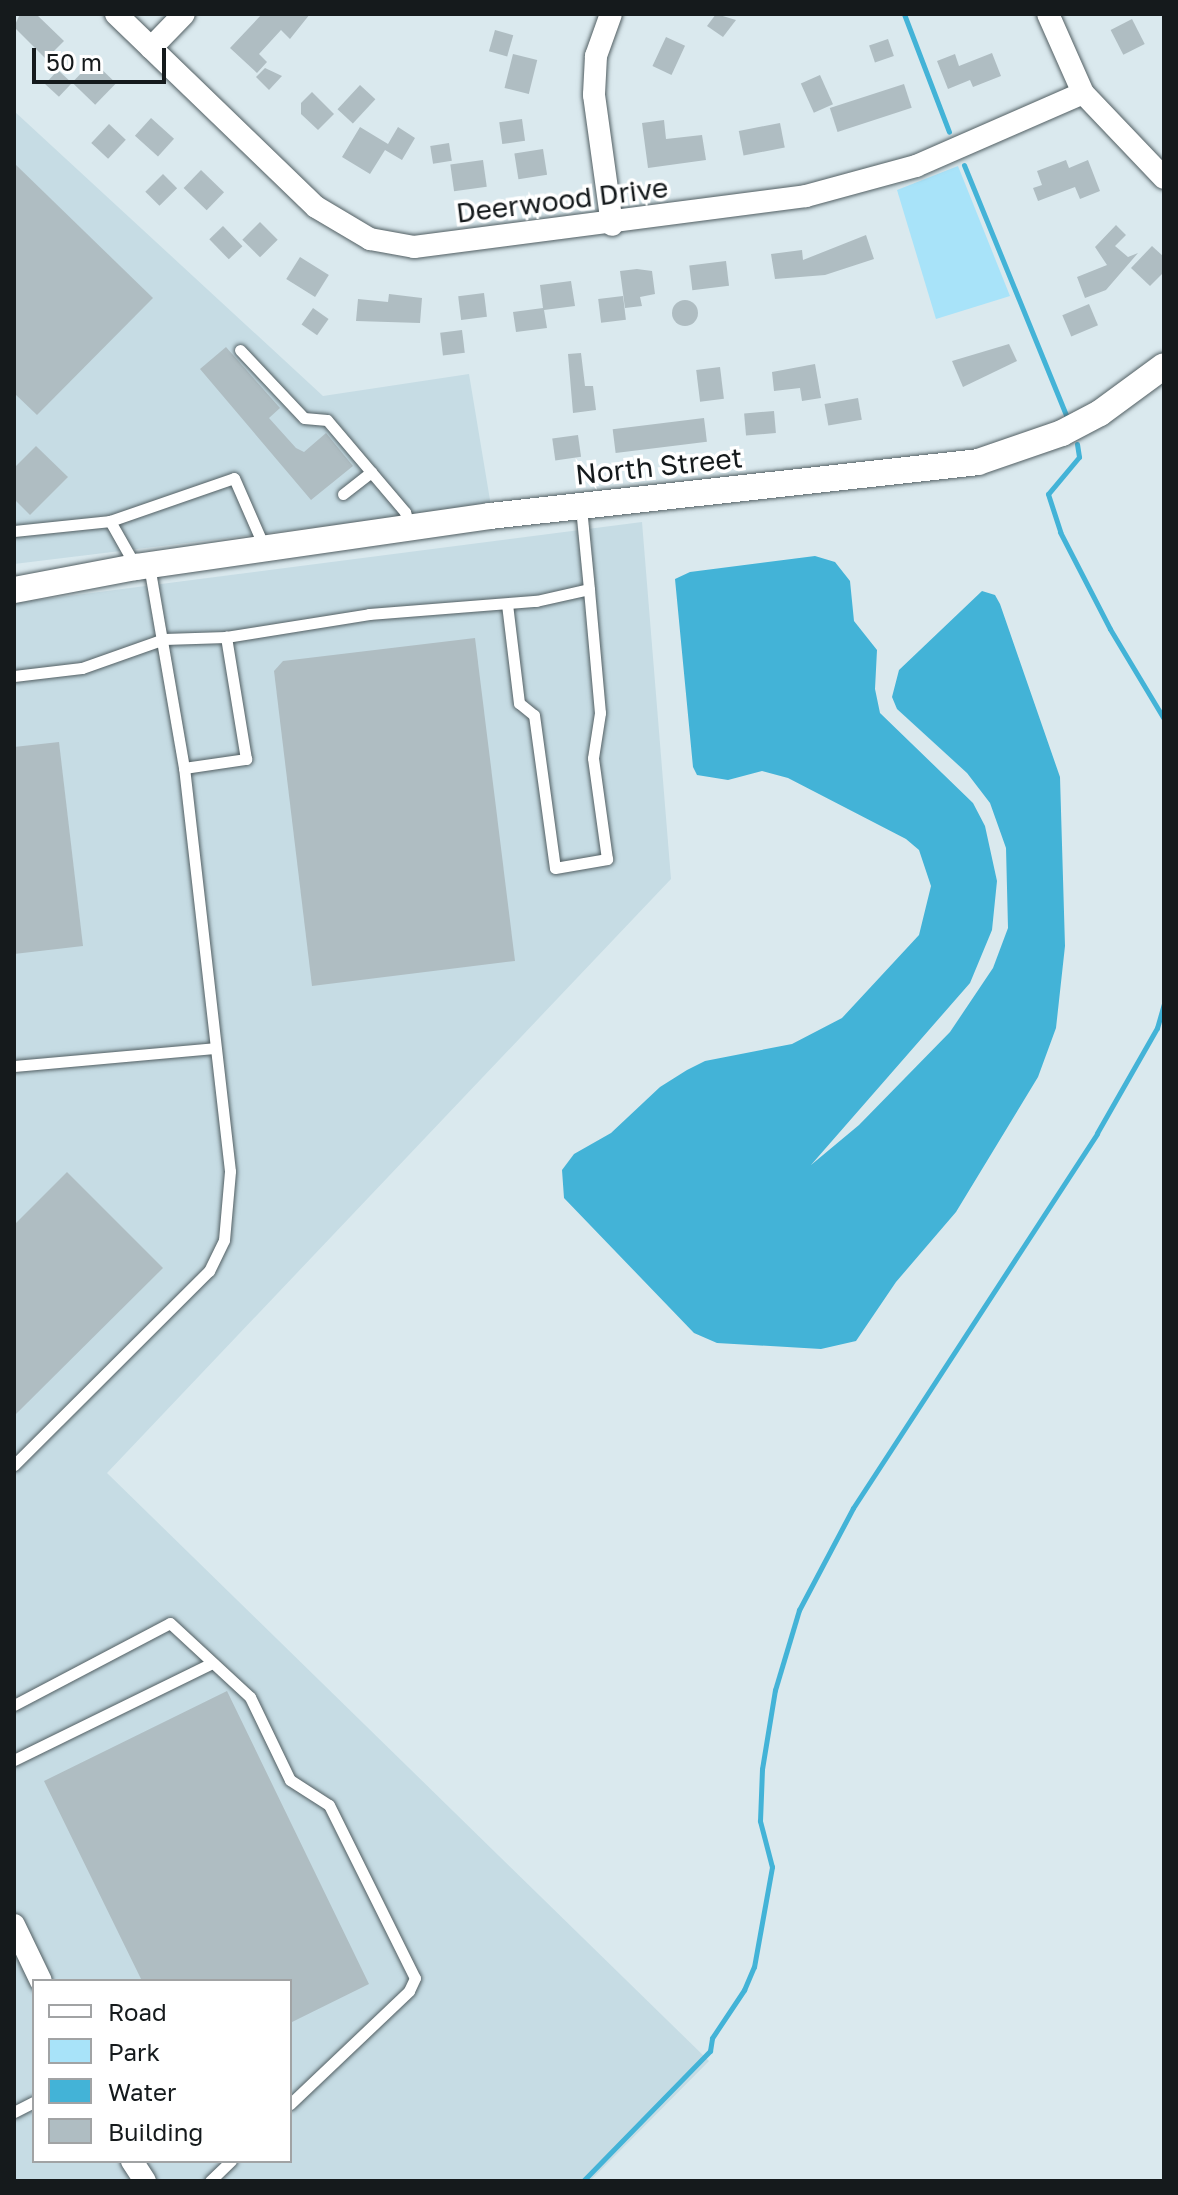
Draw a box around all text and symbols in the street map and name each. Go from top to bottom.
scale bar [36,32,170,82]
text: 50 m [46,47,102,76]
street label: Deerwood Drive [454,170,670,230]
street label: North Street [574,441,744,491]
legend [32,1979,292,2163]
text: Road [108,1997,167,2026]
text: Park [108,2037,160,2066]
text: Water [108,2077,176,2106]
text: Building [108,2117,203,2146]

